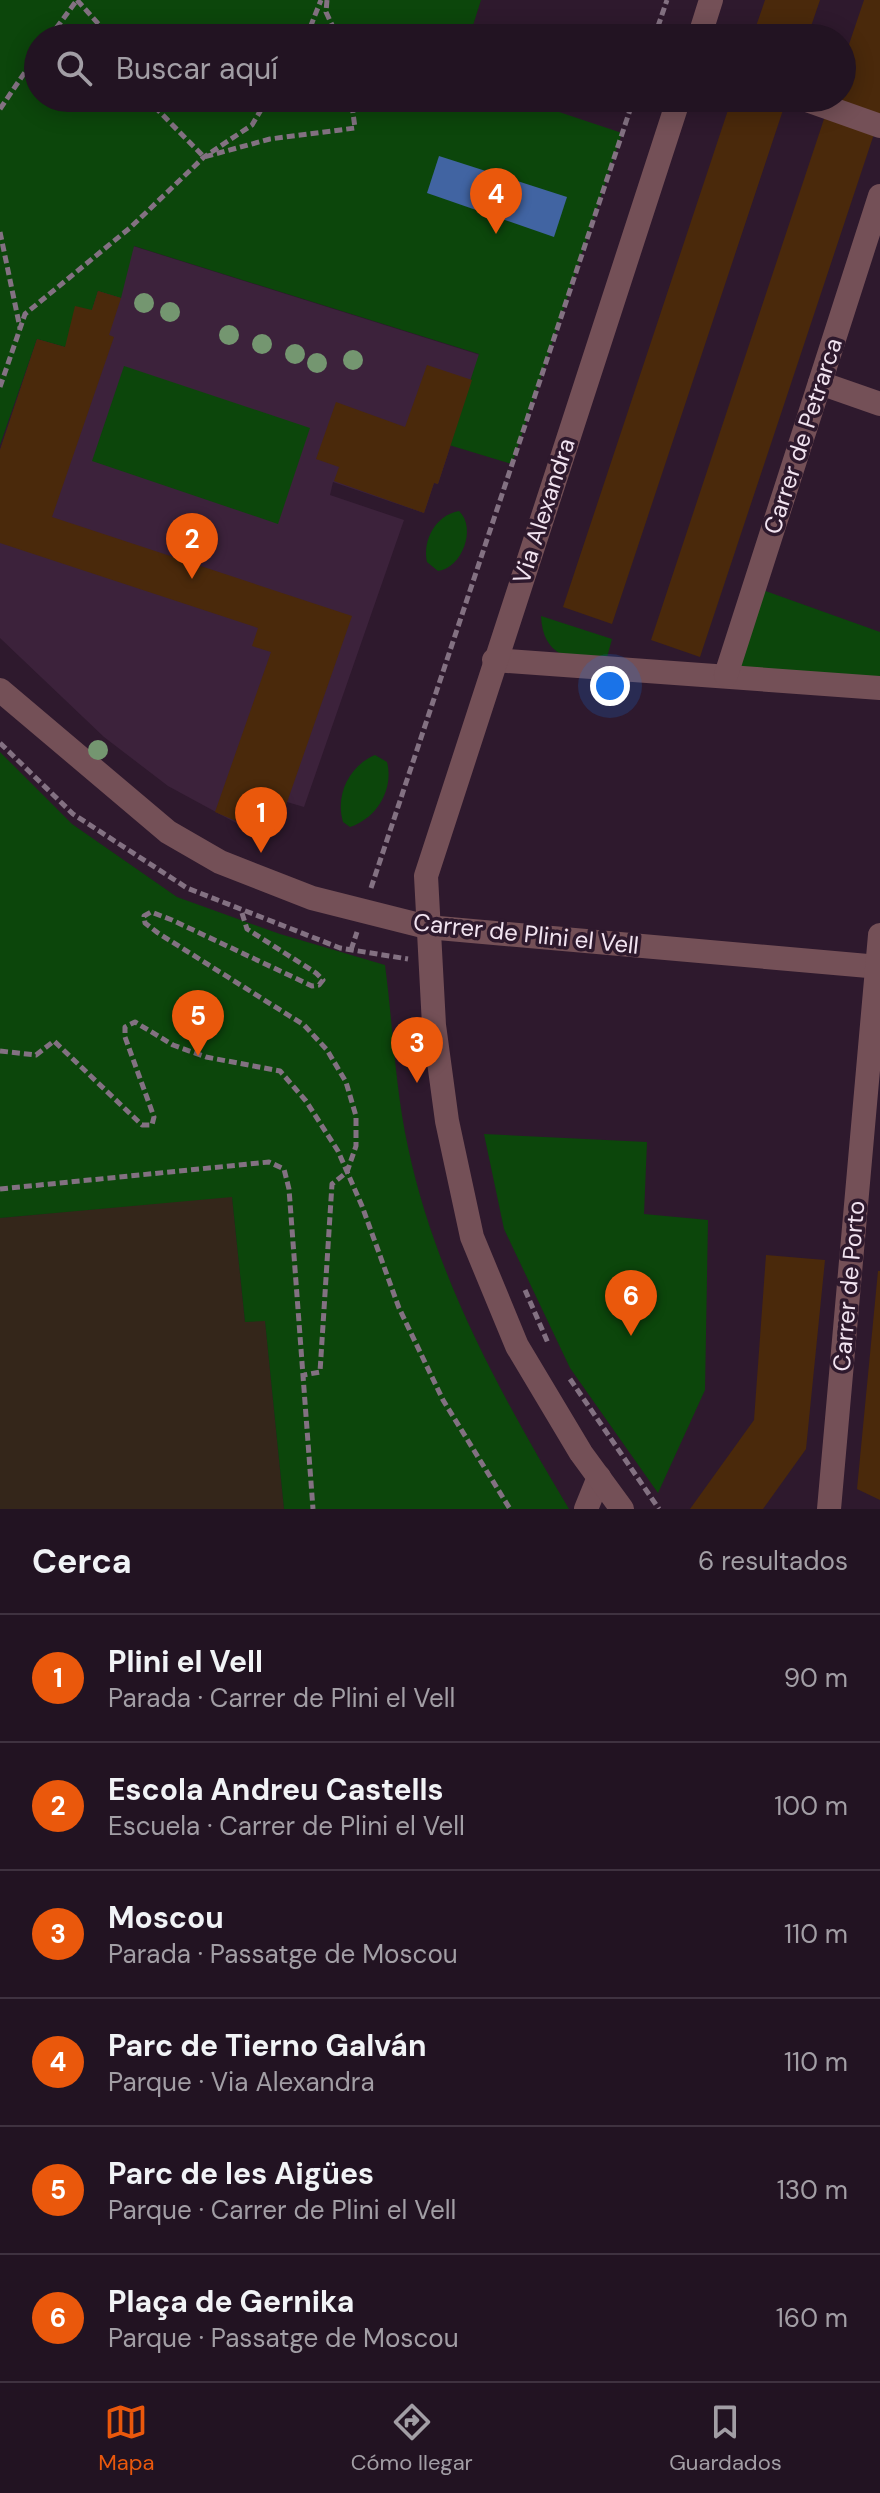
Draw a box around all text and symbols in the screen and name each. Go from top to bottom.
search box [24,24,856,112]
icon: search [52,46,96,90]
text: Buscar aquí [116,49,278,88]
pin: 4 [470,168,522,234]
street label: Carrer de Petrarca [756,334,849,538]
street label: Via Alexandra [505,434,582,588]
pin: 2 [166,513,218,579]
your location [590,666,630,706]
pin: 1 [235,787,287,853]
street label: Carrer de Plini el Vell [412,906,640,961]
pin: 5 [172,990,224,1056]
pin: 3 [391,1017,443,1083]
street label: Carrer de Porto [826,1199,871,1373]
pin: 6 [605,1270,657,1336]
text: Cerca [32,1539,132,1584]
text: 6 resultados [698,1544,848,1578]
text: Plini el Vell [108,1642,263,1681]
text: 1 [53,1661,63,1695]
text: 90 m [784,1661,848,1695]
text: Parada · Carrer de Plini el Vell [108,1681,455,1715]
text: Escola Andreu Castells [108,1770,444,1809]
text: 2 [50,1789,66,1823]
text: 100 m [774,1789,848,1823]
text: Escuela · Carrer de Plini el Vell [108,1809,465,1843]
text: Moscou [108,1898,224,1937]
text: 3 [50,1917,66,1951]
text: 110 m [784,1917,848,1951]
text: Parada · Passatge de Moscou [108,1937,458,1971]
text: Parc de Tierno Galván [108,2026,426,2065]
text: 4 [50,2045,66,2079]
text: 110 m [784,2045,848,2079]
text: Parque · Via Alexandra [108,2065,375,2099]
text: Parc de les Aigües [108,2154,374,2193]
text: 5 [50,2173,66,2207]
text: 130 m [777,2173,848,2207]
text: Parque · Carrer de Plini el Vell [108,2193,456,2227]
text: Plaça de Gernika [108,2282,354,2321]
text: 6 [50,2301,66,2335]
text: 160 m [776,2301,848,2335]
text: Parque · Passatge de Moscou [108,2321,459,2355]
tab: Mapa [98,2400,154,2477]
tab: Cómo llegar [351,2400,473,2477]
tab: Guardados [669,2400,782,2477]

